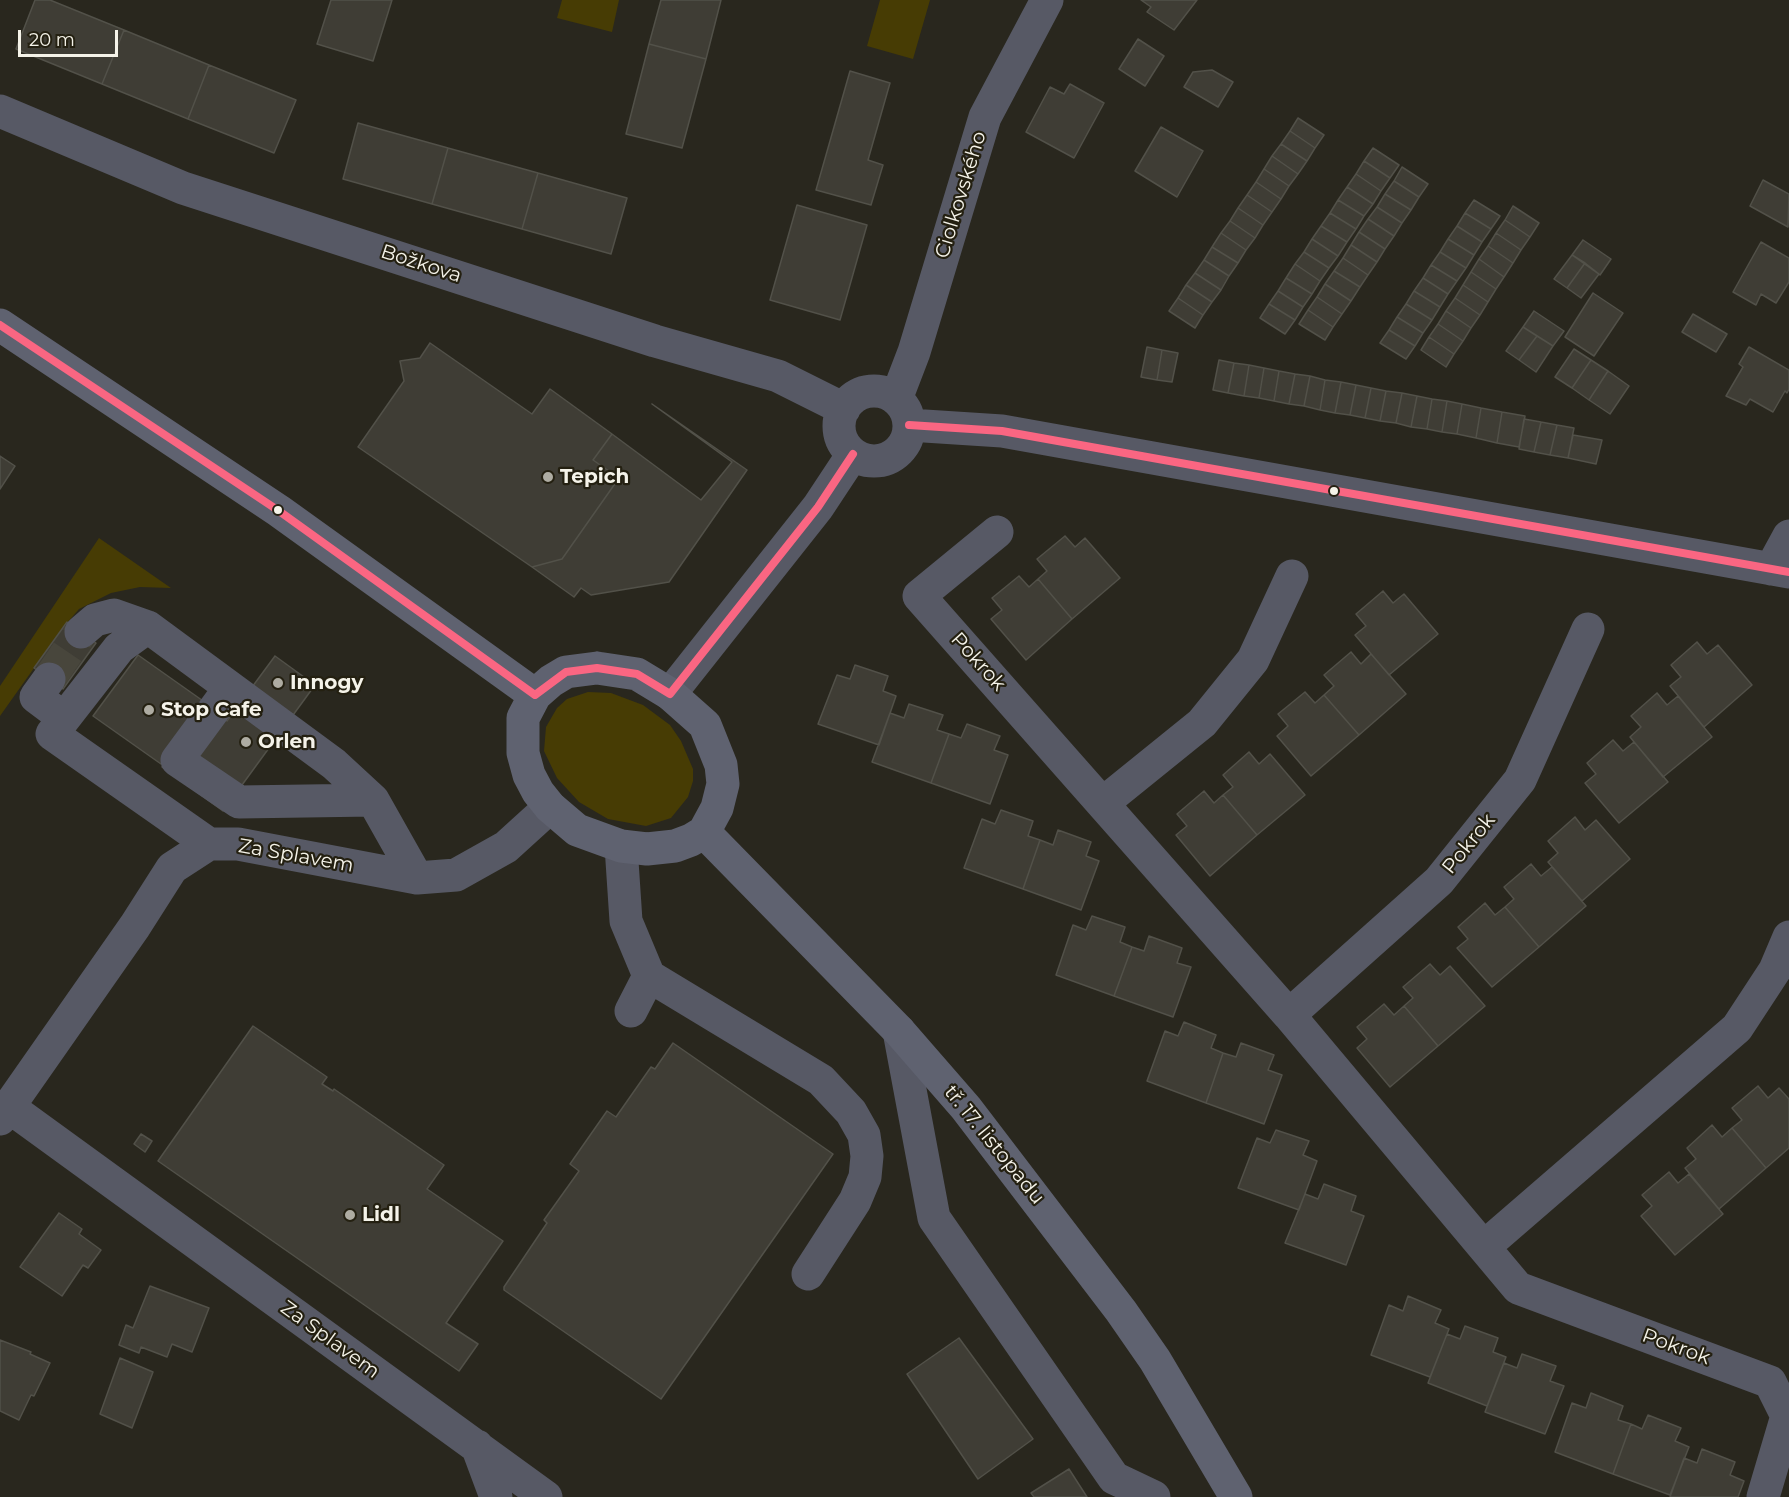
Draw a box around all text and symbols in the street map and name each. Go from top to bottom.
scale bar [21,18,122,56]
text: 20 m [29,29,75,51]
street label: Ciolkovského [930,129,992,261]
street label: Božkova [377,240,465,288]
place label: Tepich [560,465,629,489]
marker: Tepich [541,470,555,484]
unlabelled marker [1328,485,1340,497]
unlabelled marker [272,504,284,516]
street label: Pokrok [945,628,1011,696]
place label: Innogy [290,671,363,695]
marker: Innogy [271,676,285,690]
place label: Stop Cafe [161,698,262,722]
marker: Stop Cafe [142,703,156,717]
place label: Orlen [258,730,316,754]
marker: Orlen [239,735,253,749]
street label: Pokrok [1437,809,1501,879]
street label: Za Splavem [236,834,356,878]
street label: tř. 17. listopadu [939,1081,1049,1209]
place label: Lidl [362,1203,400,1227]
marker: Lidl [343,1208,357,1222]
street label: Za Splavem [276,1296,384,1384]
street label: Pokrok [1639,1324,1713,1370]

